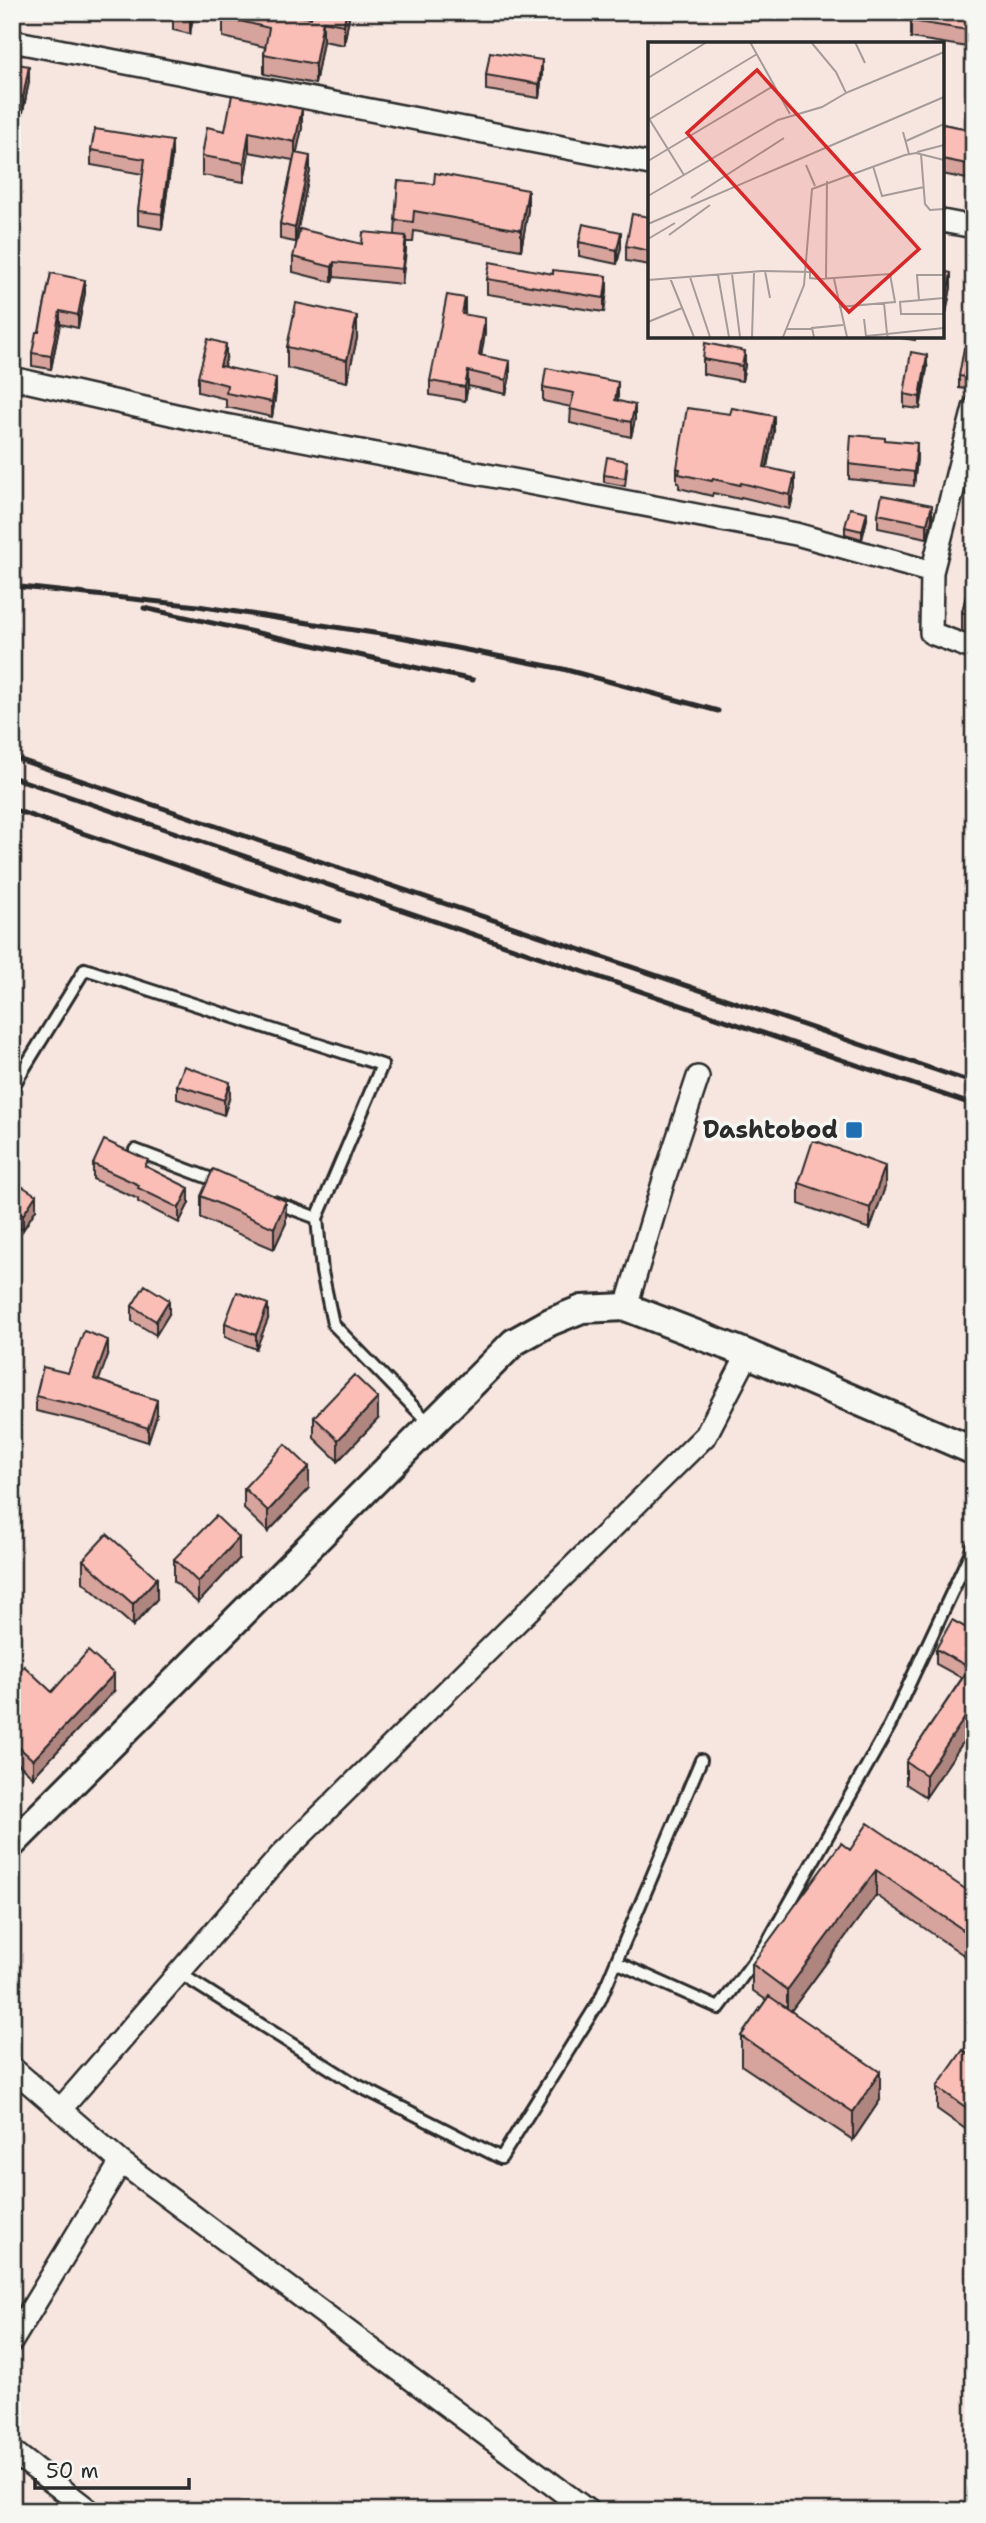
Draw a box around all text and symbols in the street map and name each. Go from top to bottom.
inset map [648,42,944,338]
place label: Dashtobod [703,1114,838,1146]
marker: Dashtobod [844,1120,864,1140]
scale bar [35,2446,189,2490]
text: 50 m [46,2457,99,2485]

